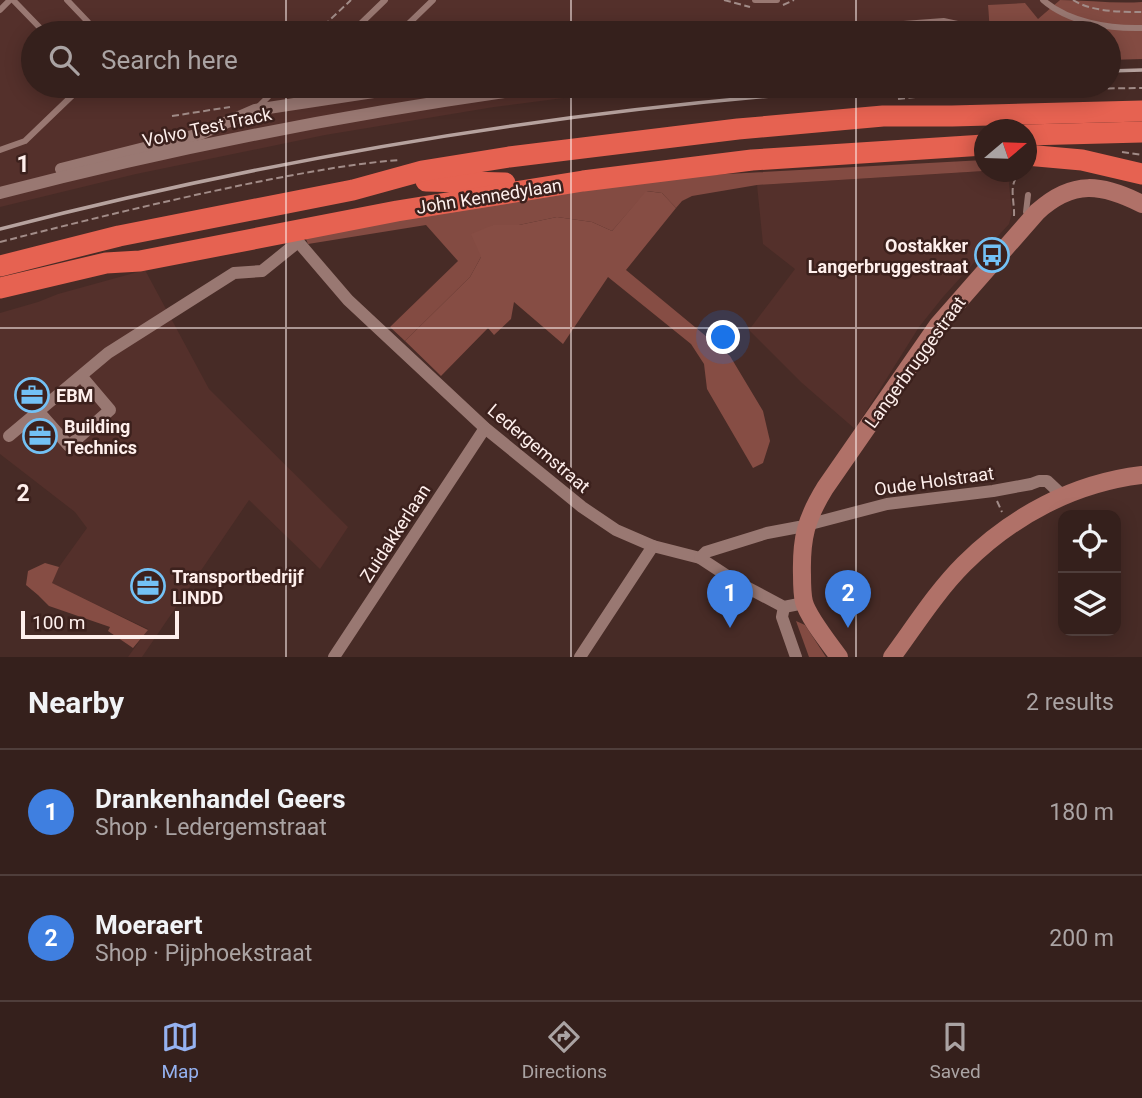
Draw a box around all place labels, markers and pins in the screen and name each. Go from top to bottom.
place label: Oostakker Langerbruggestraat [808,235,968,277]
bus stop icon: Oostakker Langerbruggestraat [973,236,1011,274]
office icon: EBM [13,376,51,414]
place label: EBM [56,385,93,406]
place label: Building Technics [64,416,137,458]
office icon: Building Technics [21,417,59,455]
place label: Transportbedrijf LINDD [172,566,304,608]
office icon: Transportbedrijf LINDD [129,567,167,605]
pin: 1 [707,570,753,628]
pin: 2 [825,570,871,628]

